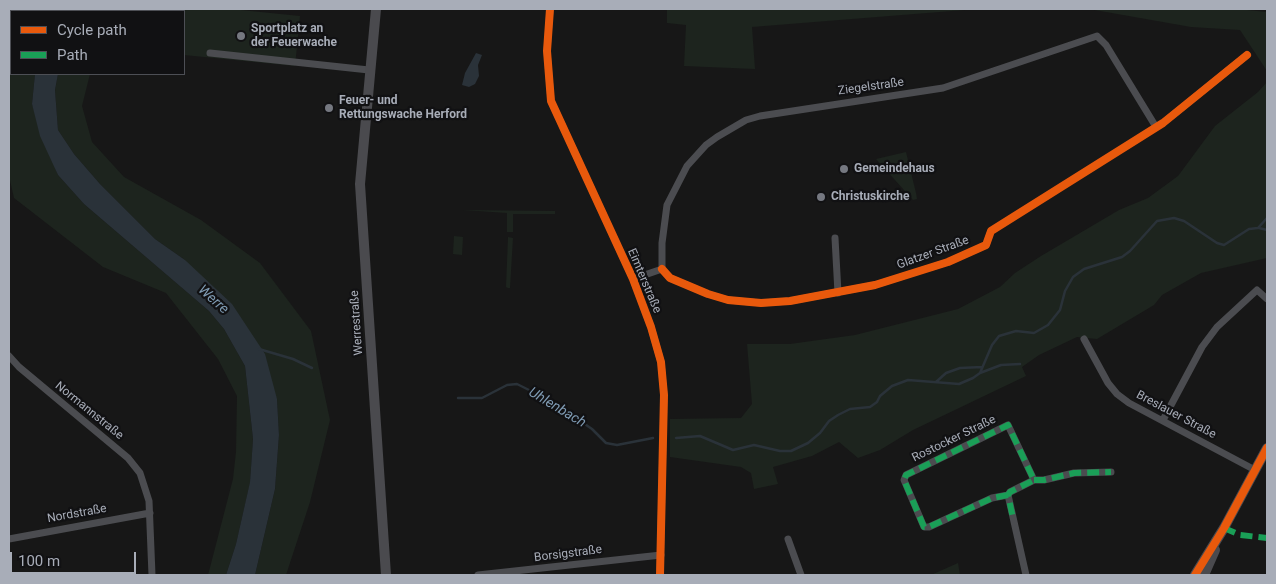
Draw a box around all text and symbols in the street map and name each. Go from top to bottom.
legend [10,10,185,75]
text: Cycle path [57,21,127,39]
place label: Sportplatz an der Feuerwache [251,22,337,50]
marker: Sportplatz an der Feuerwache [235,30,247,42]
text: Path [57,46,88,64]
street label: Ziegelstraße [837,75,905,99]
place label: Feuer- und Rettungswache Herford [339,94,467,122]
marker: Feuer- und Rettungswache Herford [323,102,335,114]
place label: Gemeindehaus [854,162,935,176]
marker: Gemeindehaus [838,163,850,175]
place label: Christuskirche [831,190,910,204]
marker: Christuskirche [815,191,827,203]
street label: Glatzer Straße [895,233,971,273]
street label: Eimterstraße [624,247,664,315]
water label: Werre [194,282,232,318]
street label: Werrestraße [348,290,366,356]
street label: Normannstraße [52,379,126,443]
water label: Uhlenbach [525,384,589,432]
street label: Breslauer Straße [1134,388,1218,442]
street label: Rostocker Straße [910,412,998,466]
street label: Nordstraße [46,502,108,526]
scale bar [12,542,139,574]
street label: Borsigstraße [533,543,603,565]
text: 100 m [18,552,60,570]

